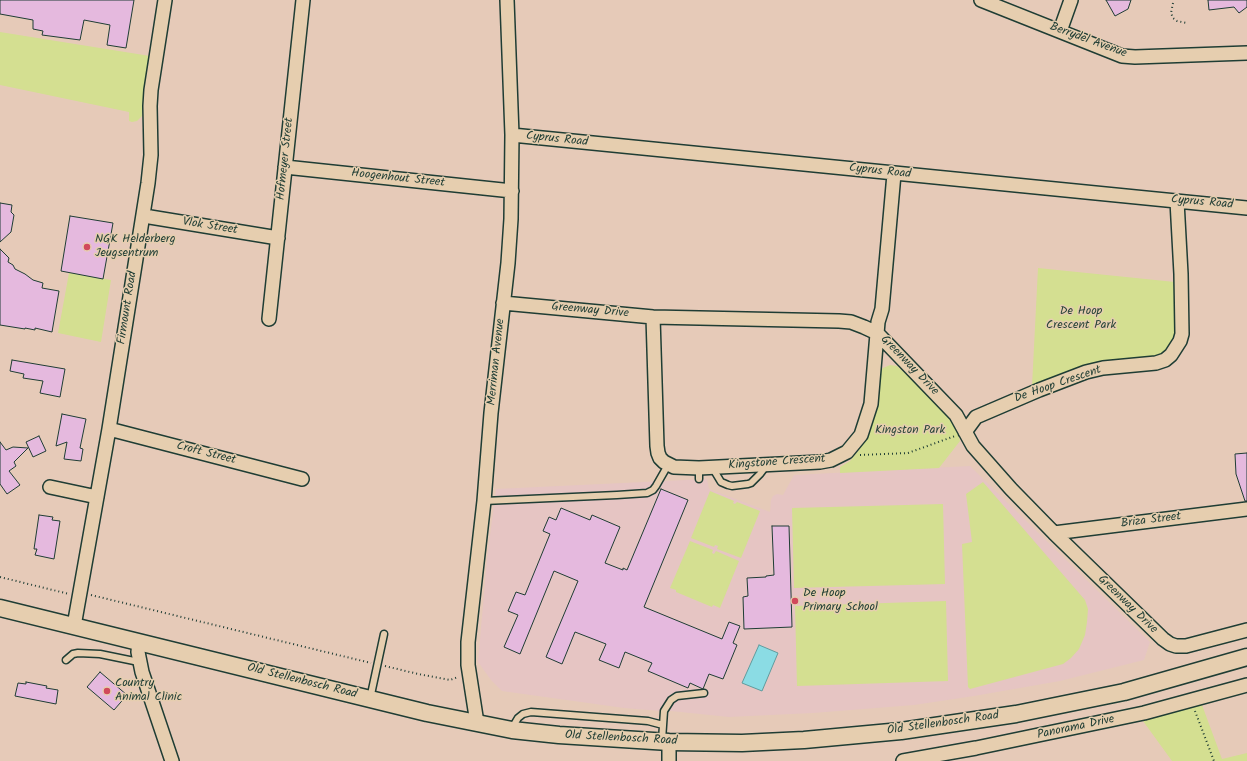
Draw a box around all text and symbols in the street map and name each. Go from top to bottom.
street label: Berrydel Avenue [1047,20,1129,62]
street label: Hofmeyer Street [274,117,298,201]
street label: Cyprus Road [525,130,589,150]
street label: Cyprus Road [848,162,912,182]
street label: Hoogenhout Street [351,167,445,191]
street label: Cyprus Road [1170,193,1234,213]
street label: Vlok Street [181,216,239,238]
place label: NGK Helderberg Jeugsentrum [95,233,175,261]
marker: NGK Helderberg Jeugsentrum [82,242,92,252]
street label: Firmount Road [115,270,141,346]
street label: Greenway Drive [551,300,629,322]
park label: De Hoop Crescent Park [1046,305,1116,333]
street label: Merriman Avenue [485,318,509,406]
street label: Greenway Drive [877,333,941,399]
street label: De Hoop Crescent [1013,363,1103,407]
park label: Kingston Park [875,424,945,438]
street label: Croft Street [175,440,237,468]
street label: Kingstone Crescent [728,452,826,474]
street label: Briza Street [1120,510,1182,532]
street label: Greenway Drive [1094,573,1160,637]
place label: De Hoop Primary School [803,587,878,615]
marker: De Hoop Primary School [790,596,800,606]
street label: Old Stellenbosch Road [246,661,358,703]
place label: Country Animal Clinic [115,677,182,705]
marker: Country Animal Clinic [102,686,112,696]
street label: Old Stellenbosch Road [886,709,1000,739]
street label: Panorama Drive [1036,713,1116,743]
street label: Old Stellenbosch Road [564,729,678,749]

